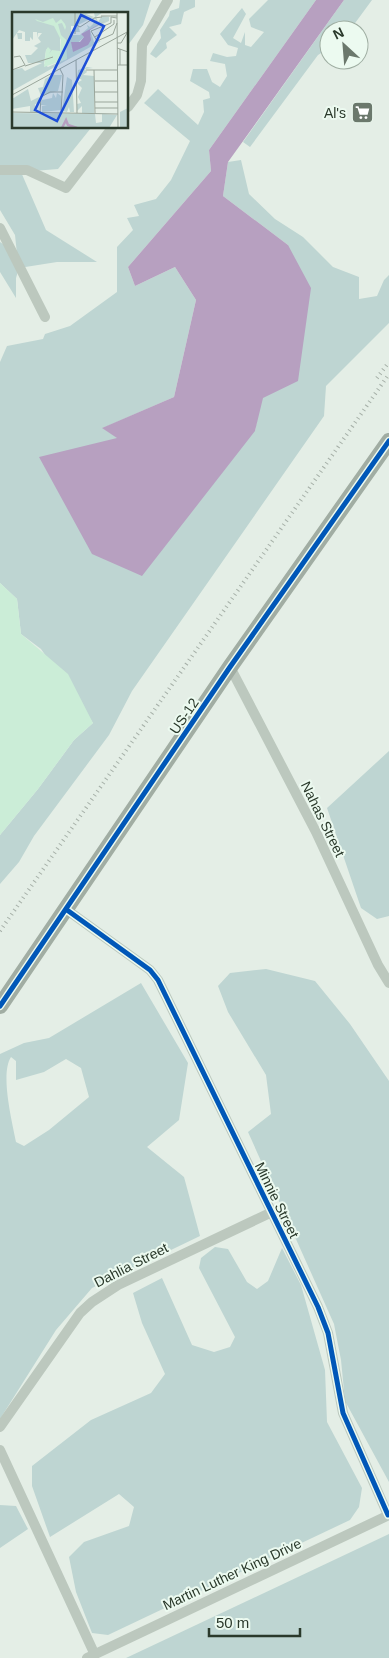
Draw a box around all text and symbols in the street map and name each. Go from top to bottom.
inset map [12,12,129,129]
north arrow [319,20,369,70]
text: N [330,24,346,43]
supermarket icon: Al's [350,101,374,125]
place label: Al's [324,105,346,121]
street label: US-12 [166,695,202,737]
street label: Nahas Street [298,779,348,859]
street label: Minnie Street [252,1159,302,1241]
street label: Dahlia Street [91,1239,171,1291]
street label: Martin Luther King Drive [160,1535,304,1613]
scale bar [209,1606,300,1638]
text: 50 m [216,1614,249,1631]

